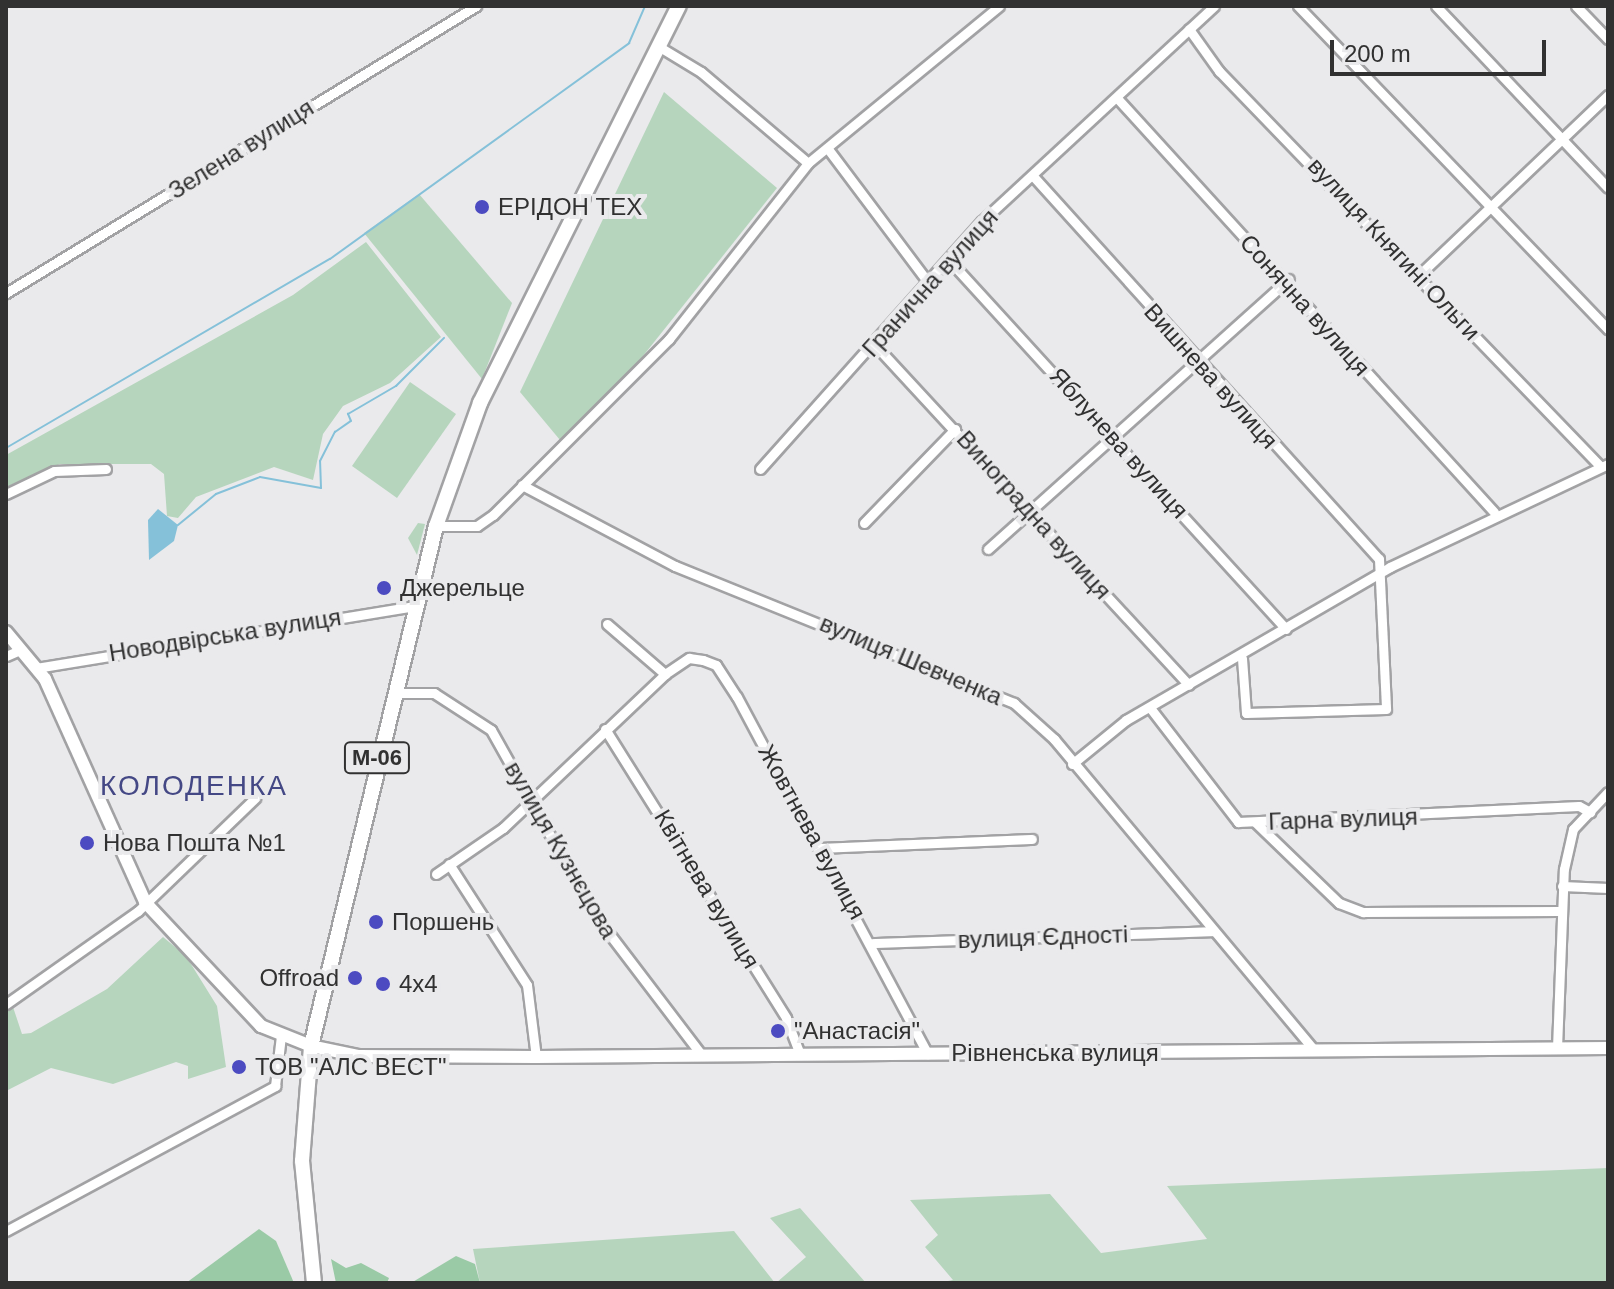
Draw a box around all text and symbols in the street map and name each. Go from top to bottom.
scale bar [1334,24,1550,74]
text: 200 m [1344,40,1411,67]
street label: Зелена вулиця [163,93,319,205]
street label: вулиця Княгині Ольги [1302,152,1486,346]
place label: ЕРІДОН ТЕХ [498,193,642,221]
marker: ЕРІДОН ТЕХ [473,198,491,216]
street label: Гранична вулиця [856,203,1004,363]
street label: Сонячна вулиця [1234,228,1376,382]
street label: Вишнева вулиця [1138,297,1284,455]
street label: Яблунева вулиця [1044,362,1194,524]
street label: Виноградна вулиця [951,425,1117,605]
place label: Джерельце [400,574,525,602]
marker: Джерельце [375,579,393,597]
street label: Новодвірська вулиця [107,602,343,668]
street label: вулиця Шевченка [816,609,1006,711]
road number: М-06 [343,740,411,776]
street label: Жовтнева вулиця [752,740,872,924]
street label: вулиця Кузнєцова [499,756,623,944]
district label: КОЛОДЕНКА [100,769,288,803]
street label: Гарна вулиця [1268,802,1418,836]
street label: Квітнева вулиця [648,804,766,974]
place label: Нова Пошта №1 [103,829,286,857]
marker: Нова Пошта №1 [78,834,96,852]
place label: Поршень [392,908,494,936]
marker: Поршень [367,913,385,931]
street label: вулиця Єдності [957,920,1129,954]
place label: Offroad [259,964,339,992]
marker: Offroad [346,969,364,987]
place label: 4x4 [399,970,438,998]
marker: 4x4 [374,975,392,993]
place label: "Анастасія" [794,1017,920,1045]
marker: "Анастасія" [769,1022,787,1040]
street label: Рівненська вулиця [951,1039,1159,1067]
place label: ТОВ "АЛС ВЕСТ" [255,1053,446,1081]
marker: ТОВ "АЛС ВЕСТ" [230,1058,248,1076]

